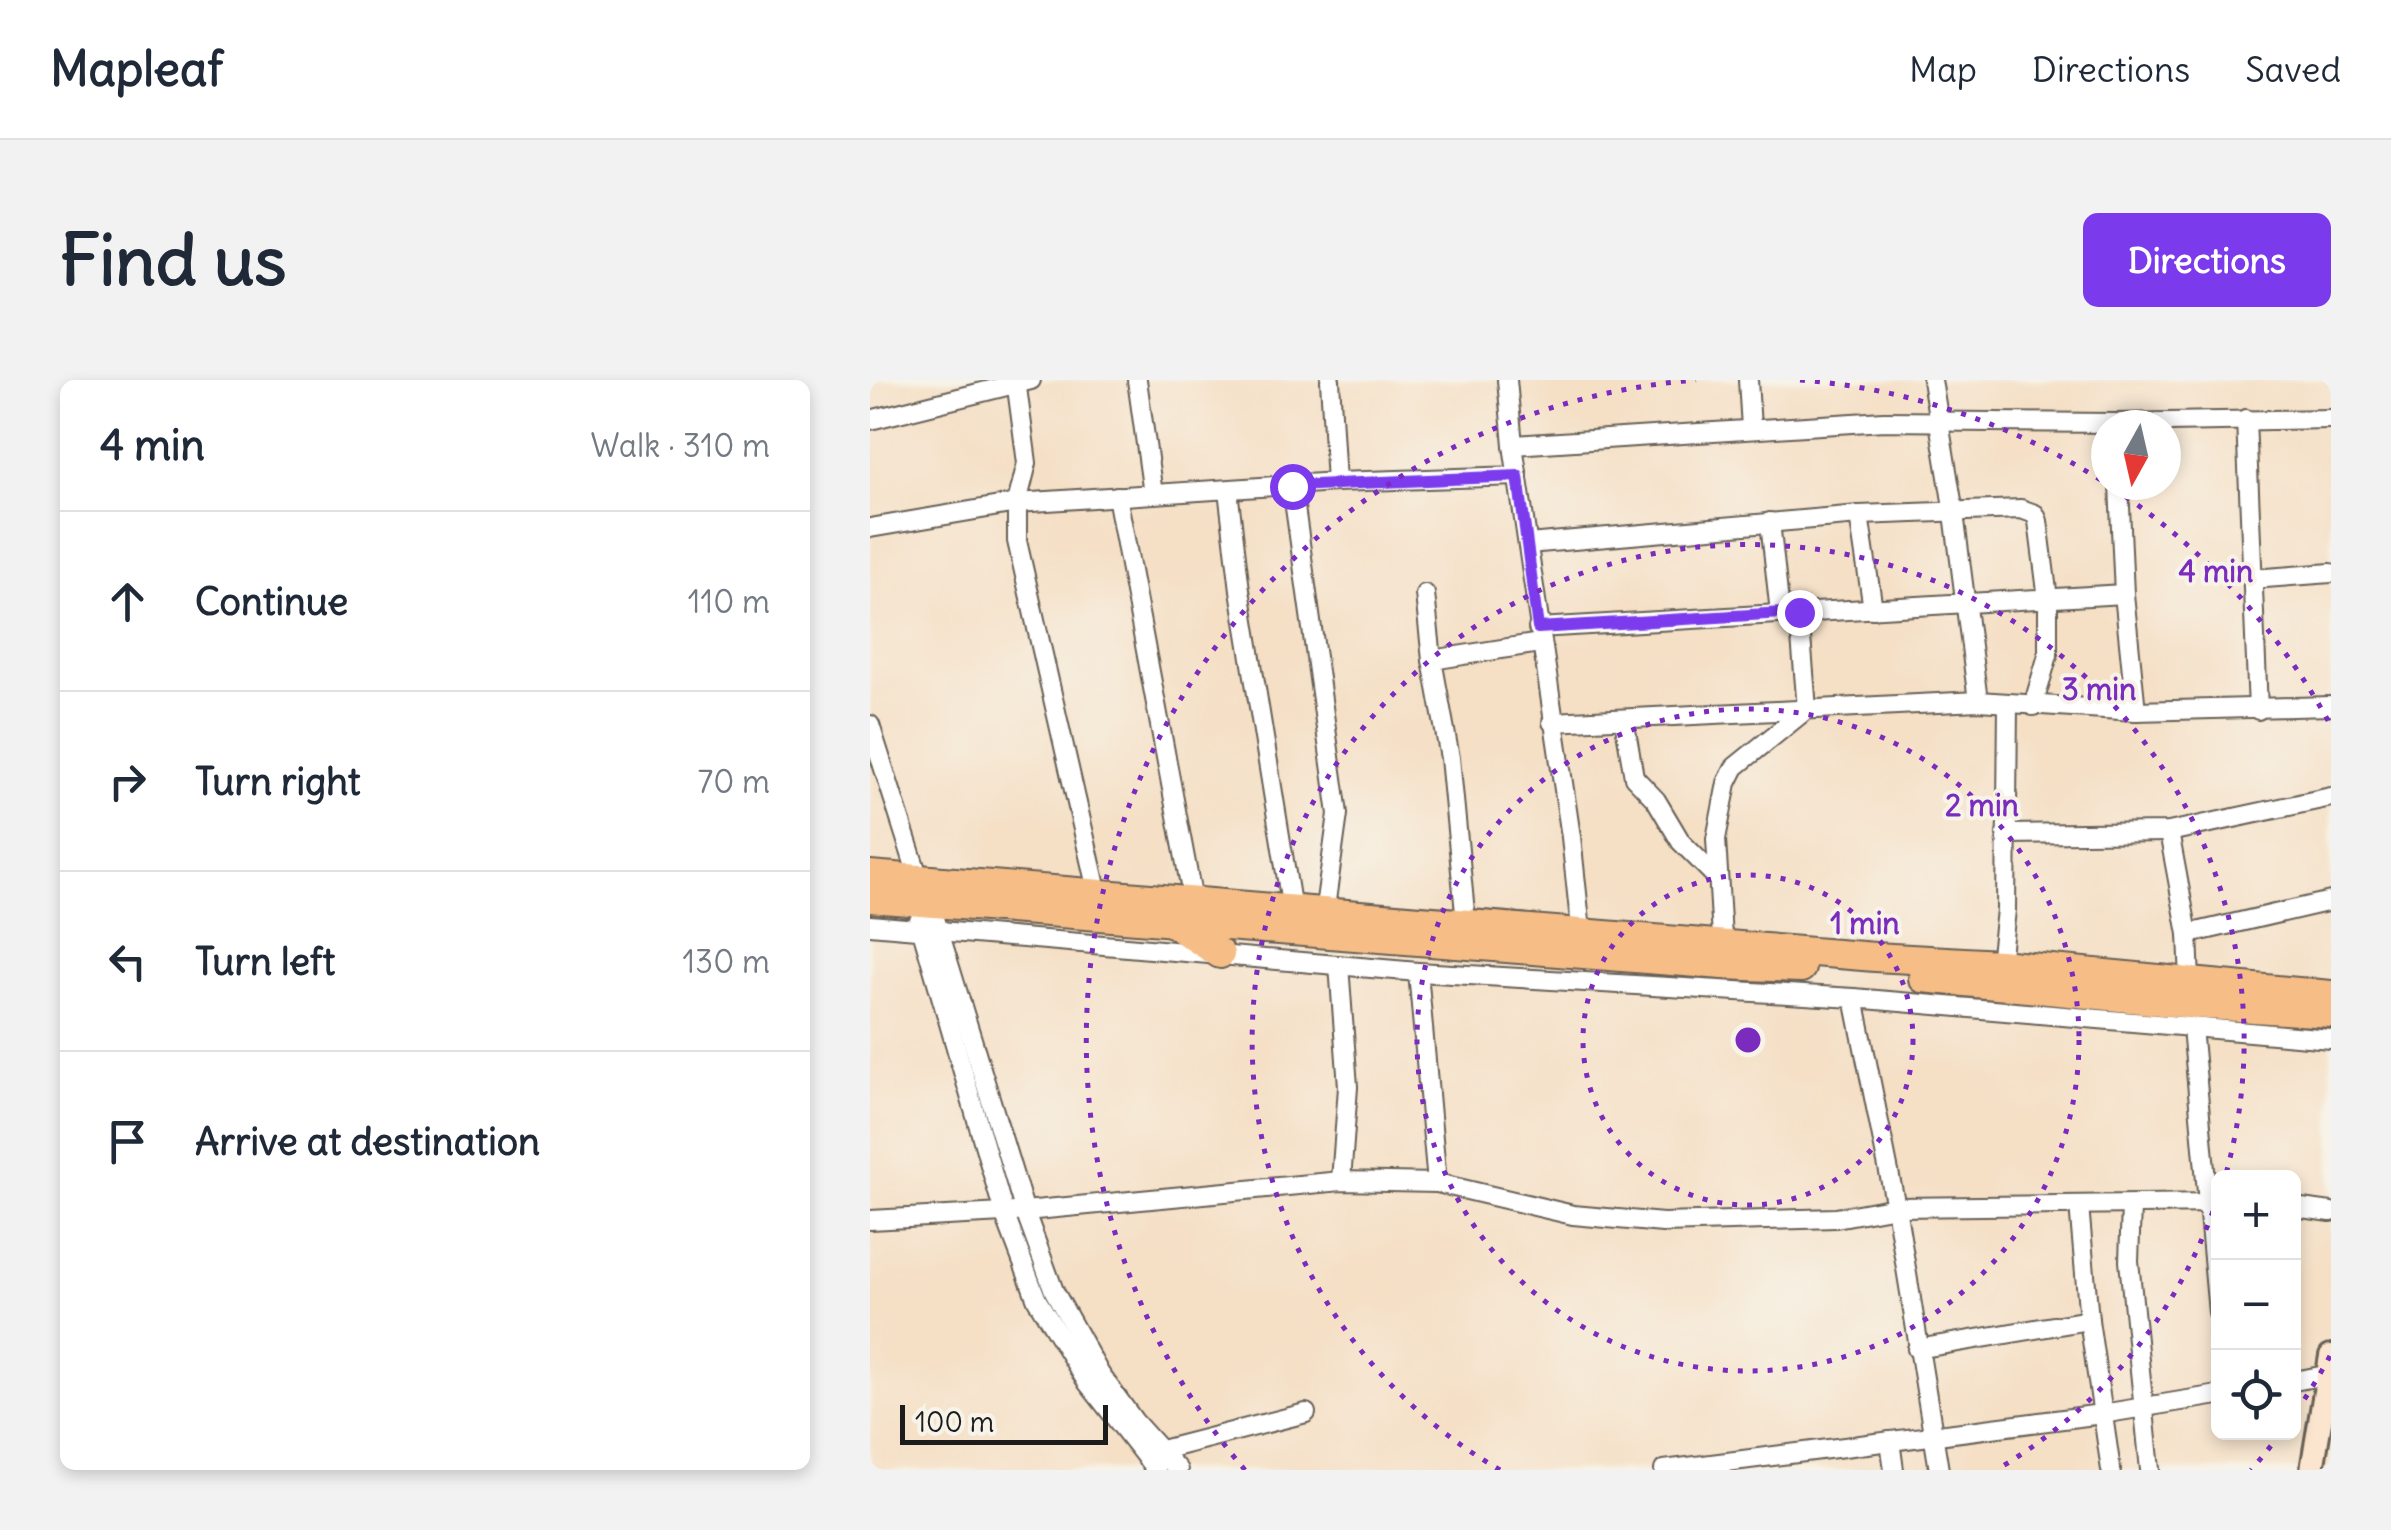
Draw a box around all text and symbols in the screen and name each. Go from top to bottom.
text: Mapleaf [50,39,223,99]
text: Map [1909,47,1977,91]
text: Directions [2032,47,2190,91]
text: Saved [2245,47,2341,91]
button: Directions [2083,213,2331,307]
text: Find us [60,216,286,304]
north arrow [2091,410,2181,500]
text: 4 min [100,419,205,471]
text: Walk · 310 m [591,425,770,466]
route start [1270,464,1316,510]
text: 4 min [2179,552,2253,590]
icon: ahead [100,574,155,629]
text: Continue [195,578,348,625]
text: 110 m [688,581,770,622]
route end [1777,590,1823,636]
text: 3 min [2062,670,2136,708]
icon: right [100,754,155,809]
text: Turn right [195,758,361,805]
text: 70 m [698,761,770,802]
text: 2 min [1945,786,2019,824]
text: 1 min [1830,904,1900,942]
icon: left [100,934,155,989]
text: Turn left [195,938,335,985]
text: 130 m [682,941,770,982]
centre of rings [1730,1022,1766,1058]
icon: arrive [100,1114,155,1169]
text: Arrive at destination [195,1118,540,1165]
map controls [2211,1170,2301,1440]
button: + [2211,1170,2301,1260]
button: − [2211,1260,2301,1350]
button: locate [2211,1350,2301,1440]
scale bar [900,1400,1108,1444]
text: 100 m [915,1404,994,1440]

